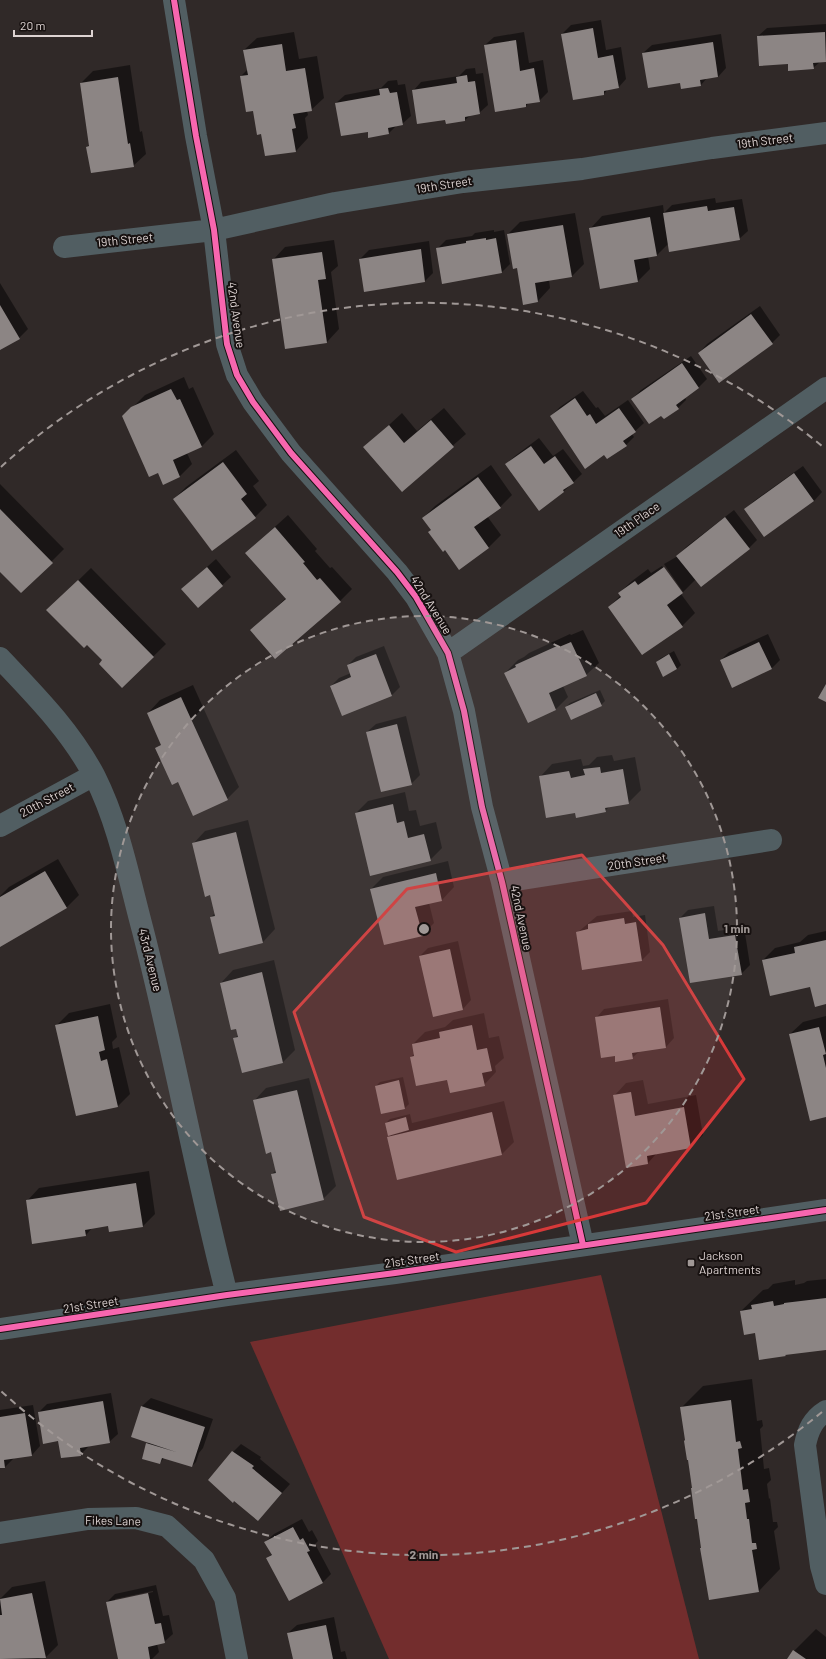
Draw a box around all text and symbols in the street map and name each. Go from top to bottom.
scale bar [14,12,92,38]
text: 20 m [20,18,46,32]
street label: 19th Street [736,130,794,150]
street label: 19th Street [415,173,473,195]
street label: 19th Street [96,229,154,249]
street label: 42nd Avenue [225,281,249,349]
street label: 19th Place [611,498,662,540]
street label: 42nd Avenue [408,573,455,636]
street label: 20th Street [17,779,76,819]
street label: 20th Street [607,849,667,873]
street label: 42nd Avenue [508,884,536,952]
text: 1 min [724,921,750,935]
centre of rings [417,922,431,936]
street label: 43rd Avenue [136,927,166,993]
street label: 21st Street [703,1201,760,1223]
street label: 21st Street [383,1248,440,1270]
place label: Jackson Apartments [699,1248,761,1276]
marker: Jackson Apartments [686,1258,696,1268]
street label: 21st Street [62,1293,119,1315]
street label: Fikes Lane [85,1513,141,1527]
text: 2 min [410,1547,438,1561]

